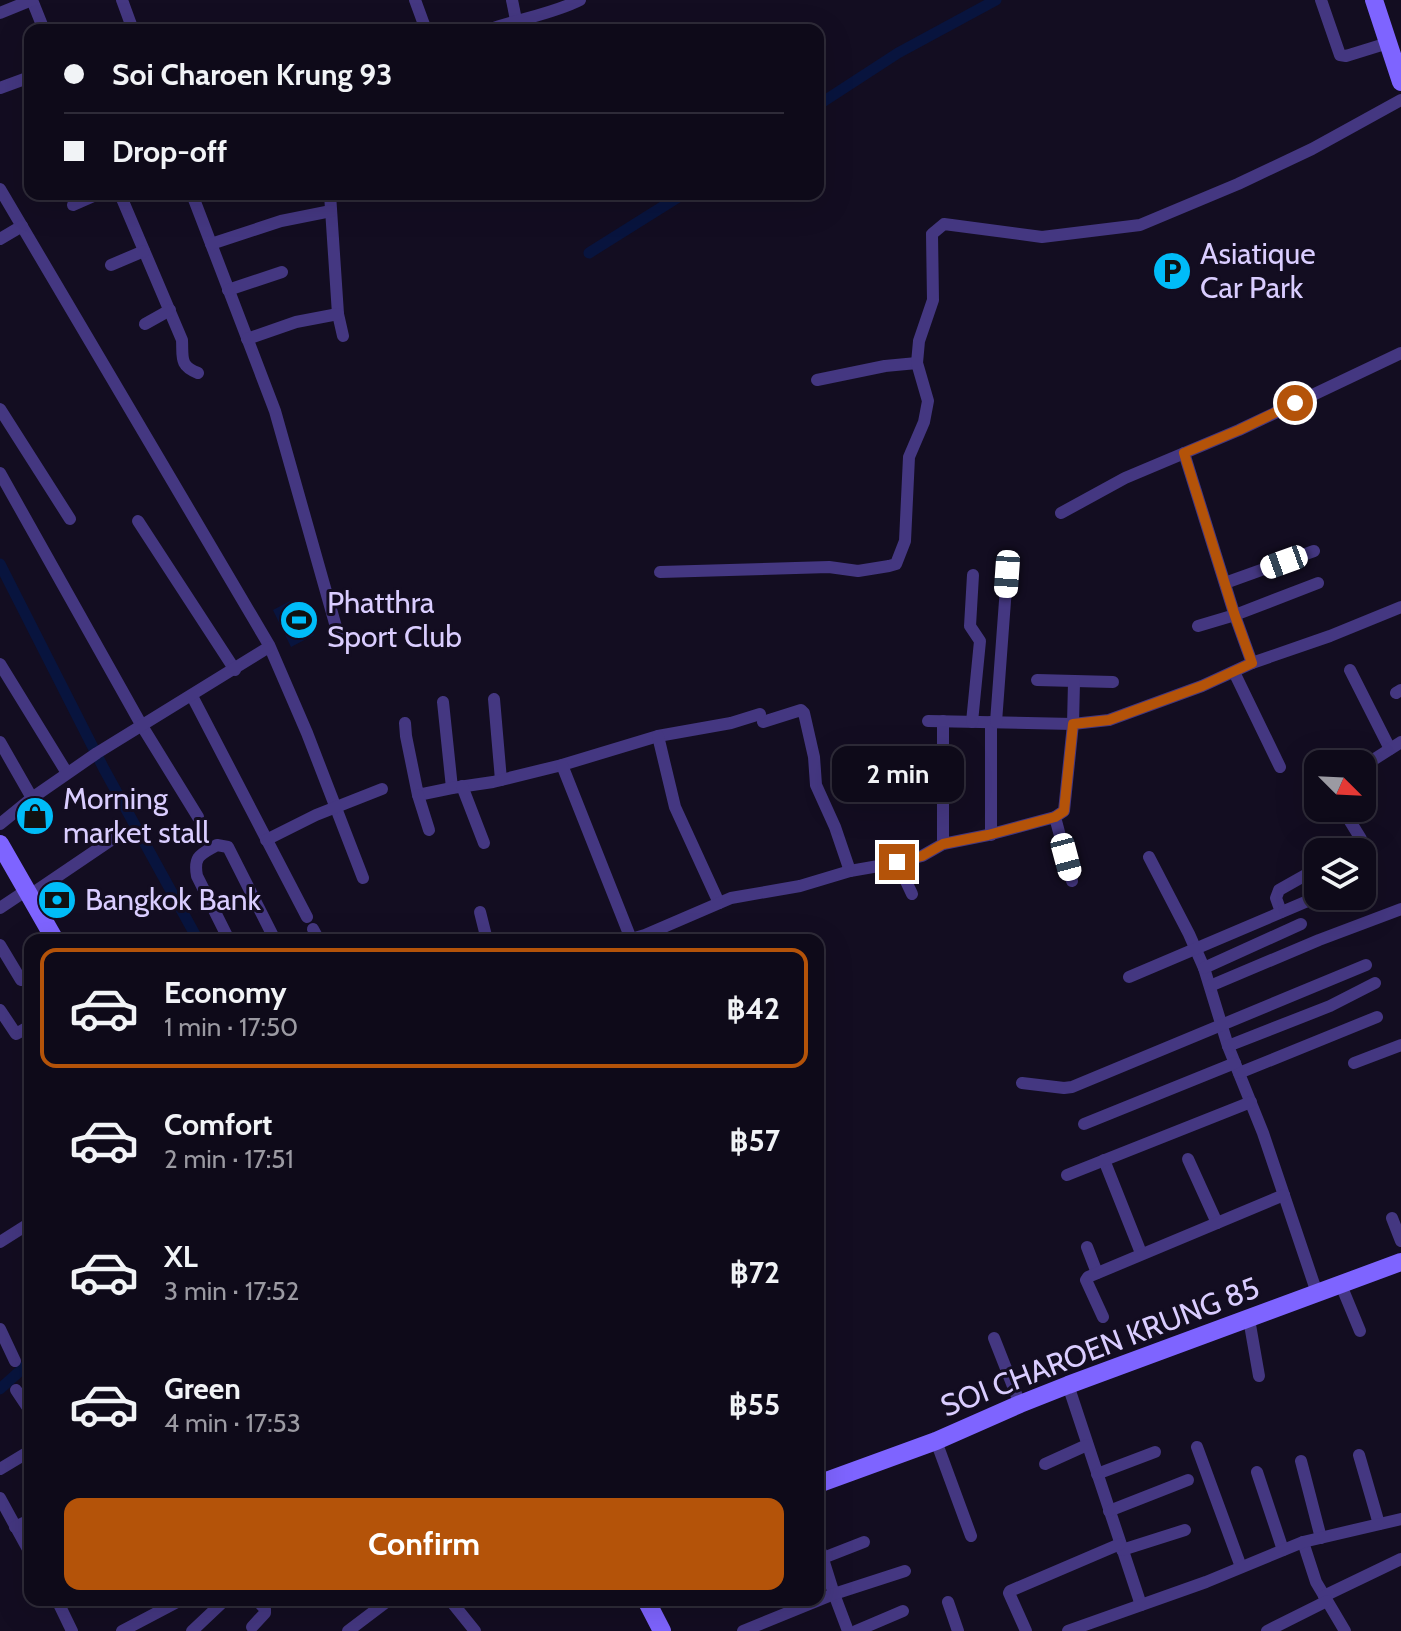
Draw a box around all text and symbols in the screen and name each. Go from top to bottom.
text: Soi Charoen Krung 93 [112,56,392,93]
text: Drop-off [112,133,227,170]
place label: Asiatique Car Park [1200,235,1316,306]
parking icon: Asiatique Car Park [1151,250,1193,292]
route start [1277,385,1313,421]
car [1257,543,1311,581]
car [993,549,1021,599]
place label: Phatthra Sport Club [327,584,462,655]
sports icon: Phatthra Sport Club [278,599,320,641]
callout: 2 min [831,746,963,802]
north arrow [1304,750,1376,822]
map controls [1304,750,1376,910]
text: 2 min [867,758,929,790]
place label: Morning market stall [63,780,209,851]
shop icon: Morning market stall [14,795,56,837]
car [1048,831,1084,883]
button: layers [1304,838,1376,910]
route end [879,844,915,880]
bank icon: Bangkok Bank [36,879,78,921]
place label: Bangkok Bank [85,881,262,918]
icon: car [68,972,140,1044]
text: Economy [164,974,287,1011]
text: ฿42 [726,990,780,1027]
text: 1 min · 17:50 [164,1011,298,1043]
icon: car [68,1104,140,1176]
text: Comfort [164,1106,272,1143]
text: ฿57 [730,1122,780,1159]
text: 2 min · 17:51 [164,1143,294,1175]
icon: car [68,1236,140,1308]
text: XL [164,1238,198,1275]
text: ฿72 [730,1254,780,1291]
street label: SOI CHAROEN KRUNG 85 [935,1269,1264,1424]
text: 3 min · 17:52 [164,1275,299,1307]
icon: car [68,1368,140,1440]
text: Green [164,1370,241,1407]
text: ฿55 [729,1386,780,1423]
text: 4 min · 17:53 [164,1407,301,1439]
button: Confirm [64,1498,784,1590]

